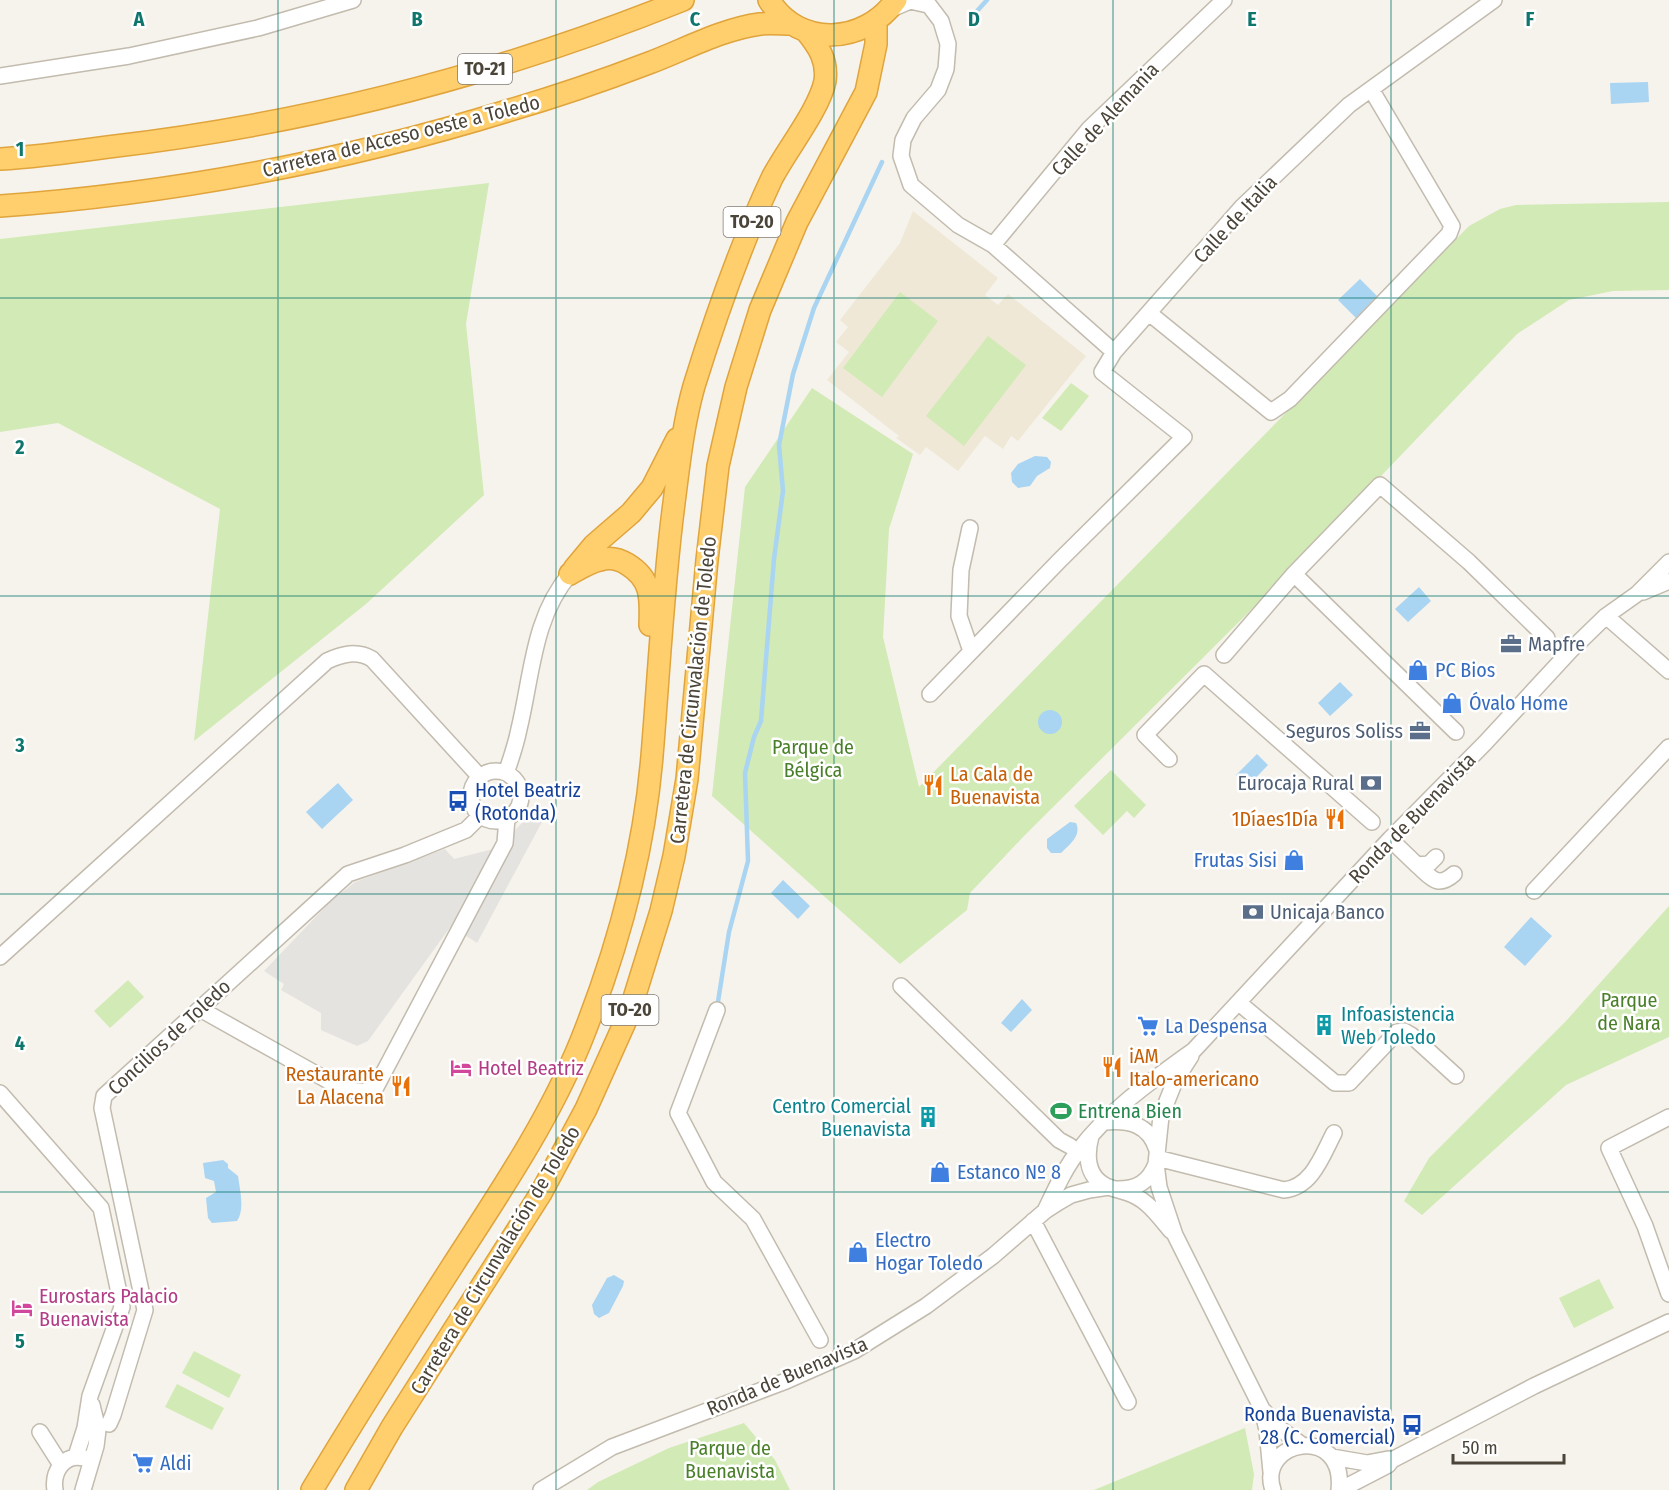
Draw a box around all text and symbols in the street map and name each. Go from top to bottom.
text: A [133,7,146,31]
text: B [411,7,423,31]
text: C [690,7,701,31]
text: D [968,7,980,31]
text: E [1247,7,1257,31]
text: F [1526,7,1535,31]
road number: TO-21 [458,54,512,84]
street label: Calle de Alemania [1046,57,1164,181]
street label: Carretera de Acceso oeste a Toledo [260,90,542,182]
text: 1 [16,137,24,161]
street label: Calle de Italia [1188,170,1282,268]
road number: TO-20 [724,207,780,237]
text: 2 [14,435,25,459]
street label: Carretera de Circunvalación de Toledo [665,535,721,845]
office icon: Mapfre [1499,632,1523,656]
place label: Mapfre [1528,632,1585,656]
shop icon: PC Bios [1406,658,1430,682]
place label: PC Bios [1435,658,1495,682]
shop icon: Óvalo Home [1440,691,1464,715]
place label: Óvalo Home [1469,691,1568,715]
place label: Seguros Soliss [1286,719,1403,743]
office icon: Seguros Soliss [1408,719,1432,743]
text: 3 [14,733,25,757]
park label: Parque de Bélgica [772,735,854,782]
street label: Ronda de Buenavista [1344,748,1480,888]
place label: La Cala de Buenavista [950,762,1040,809]
place label: Eurocaja Rural [1237,771,1354,795]
bank icon: Eurocaja Rural [1359,771,1383,795]
restaurant icon: La Cala de Buenavista [921,773,945,797]
place label: Hotel Beatriz (Rotonda) [475,778,581,825]
bus stop icon: Hotel Beatriz (Rotonda) [446,789,470,813]
place label: 1Díaes1Día [1232,807,1318,831]
restaurant icon: 1Díaes1Día [1323,807,1347,831]
place label: Frutas Sisi [1194,848,1277,872]
shop icon: Frutas Sisi [1282,848,1306,872]
bank icon: Unicaja Banco [1241,900,1265,924]
place label: Unicaja Banco [1270,900,1385,924]
street label: Concilios de Toledo [103,974,235,1100]
park label: Parque de Nara [1597,988,1661,1035]
road number: TO-20 [602,995,658,1025]
place label: Infoasistencia Web Toledo [1341,1002,1455,1049]
building icon: Infoasistencia Web Toledo [1312,1013,1336,1037]
supermarket icon: La Despensa [1136,1014,1160,1038]
place label: La Despensa [1165,1014,1268,1038]
text: 4 [15,1031,25,1055]
place label: iAM Italo-americano [1129,1044,1259,1091]
restaurant icon: iAM Italo-americano [1100,1055,1124,1079]
hotel icon: Hotel Beatriz [449,1056,473,1080]
place label: Hotel Beatriz [478,1056,584,1080]
place label: Restaurante La Alacena [286,1062,384,1109]
restaurant icon: Restaurante La Alacena [389,1074,413,1098]
place label: Centro Comercial Buenavista [772,1094,911,1141]
sports icon: Entrena Bien [1049,1099,1073,1123]
place label: Entrena Bien [1078,1099,1182,1123]
building icon: Centro Comercial Buenavista [916,1105,940,1129]
street label: Carretera de Circunvalación de Toledo [405,1121,585,1399]
shop icon: Estanco Nº 8 [928,1160,952,1184]
place label: Estanco Nº 8 [957,1160,1061,1184]
place label: Electro Hogar Toledo [875,1228,983,1275]
shop icon: Electro Hogar Toledo [846,1240,870,1264]
place label: Eurostars Palacio Buenavista [39,1284,178,1331]
hotel icon: Eurostars Palacio Buenavista [10,1296,34,1320]
text: 5 [15,1329,25,1353]
street label: Ronda de Buenavista [703,1331,871,1421]
place label: Ronda Buenavista, 28 (C. Comercial) [1244,1402,1395,1449]
bus stop icon: Ronda Buenavista, 28 (C. Comercial) [1400,1413,1424,1437]
scale bar [1453,1427,1564,1465]
park label: Parque de Buenavista [685,1436,775,1483]
text: 50 m [1462,1437,1498,1459]
supermarket icon: Aldi [131,1451,155,1475]
place label: Aldi [160,1451,191,1475]

